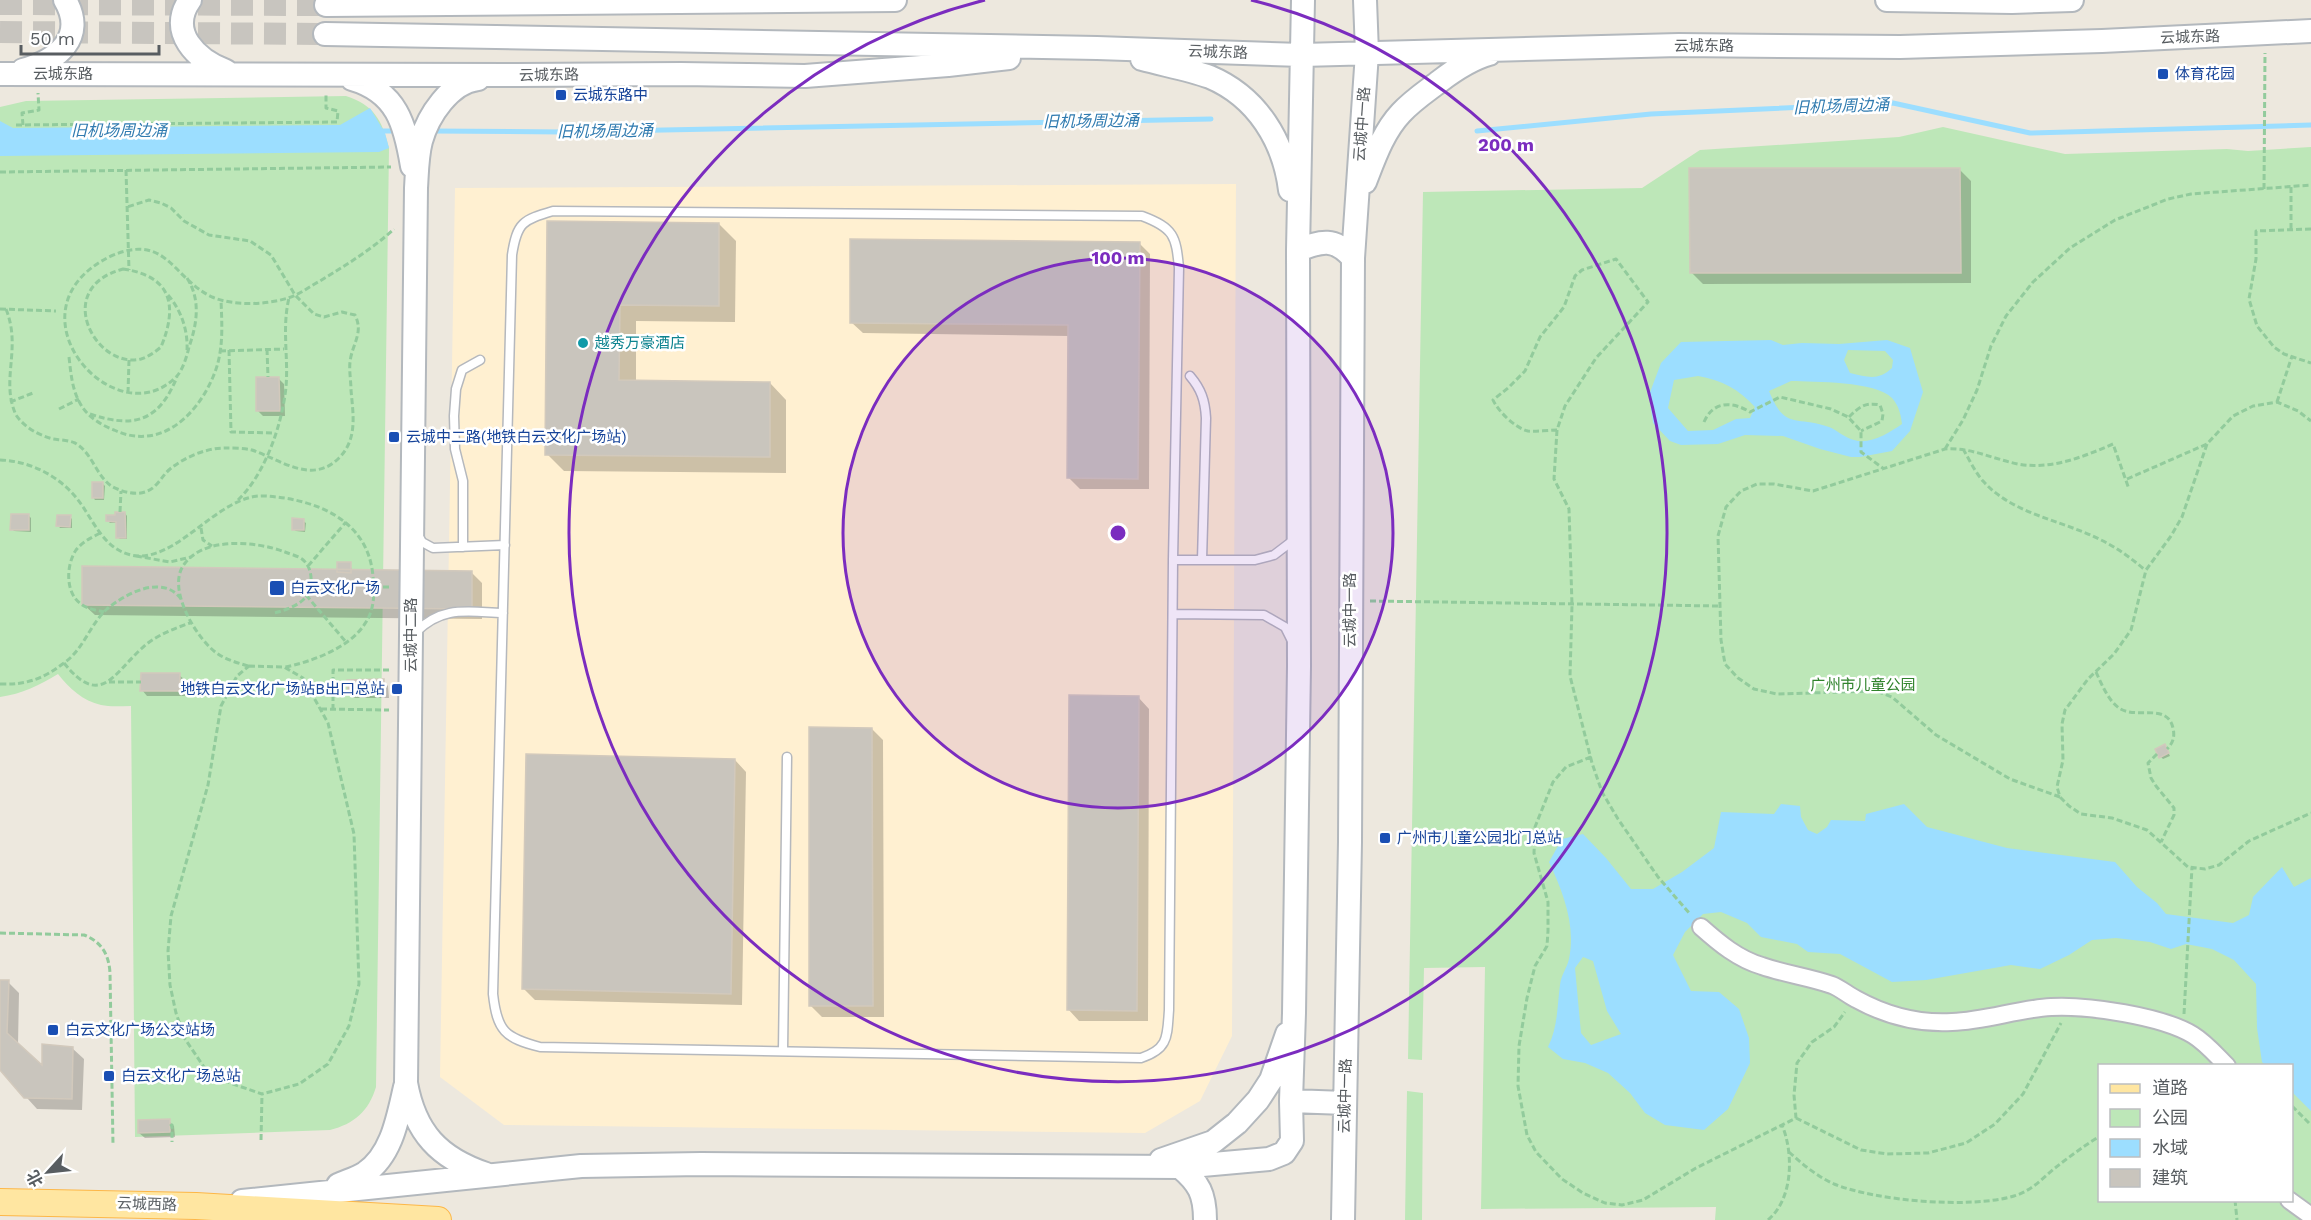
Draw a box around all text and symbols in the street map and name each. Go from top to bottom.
scale bar [21,18,159,56]
street label: 云城东路 [2160,27,2220,47]
text: 50 m [30,28,75,49]
street label: 云城东路 [1674,37,1734,55]
street label: 云城东路 [1188,42,1248,62]
street label: 云城东路 [33,65,93,83]
street label: 云城东路 [519,65,579,85]
place label: 体育花园 [2175,65,2235,83]
marker: 体育花园 [2156,67,2170,81]
place label: 云城东路中 [573,86,648,104]
street label: 云城中一路 [1350,86,1374,162]
marker: 云城东路中 [554,88,568,102]
water label: 旧机场周边涌 [1793,95,1891,117]
water label: 旧机场周边涌 [1043,111,1141,131]
water label: 旧机场周边涌 [71,121,169,140]
water label: 旧机场周边涌 [557,121,655,141]
text: 200 m [1478,134,1534,155]
text: 100 m [1091,247,1145,268]
place label: 越秀万豪酒店 [595,334,685,352]
marker: 越秀万豪酒店 [576,336,590,350]
place label: 云城中二路(地铁白云文化广场站) [406,428,627,446]
marker: 云城中二路(地铁白云文化广场站) [387,430,401,444]
centre of rings [1108,523,1128,543]
street label: 云城中一路 [1341,572,1359,648]
marker: 白云文化广场 [268,579,286,597]
place label: 白云文化广场 [290,579,380,597]
street label: 云城中二路 [402,597,420,673]
park label: 广州市儿童公园 [1810,676,1916,694]
place label: 地铁白云文化广场站B出口总站 [180,680,385,698]
marker: 地铁白云文化广场站B出口总站 [390,682,404,696]
place label: 广州市儿童公园北门总站 [1397,829,1562,847]
marker: 广州市儿童公园北门总站 [1378,831,1392,845]
place label: 白云文化广场公交站场 [65,1021,215,1039]
marker: 白云文化广场公交站场 [46,1023,60,1037]
street label: 云城中一路 [1335,1058,1355,1134]
legend [2098,1064,2293,1202]
place label: 白云文化广场总站 [121,1067,241,1085]
marker: 白云文化广场总站 [102,1069,116,1083]
text: 道路 [2152,1077,2188,1098]
text: 公园 [2152,1107,2188,1128]
text: 水域 [2152,1137,2188,1158]
north arrow [18,1142,78,1202]
text: 北 [23,1167,47,1190]
text: 建筑 [2152,1167,2188,1188]
street label: 云城西路 [117,1194,177,1214]

